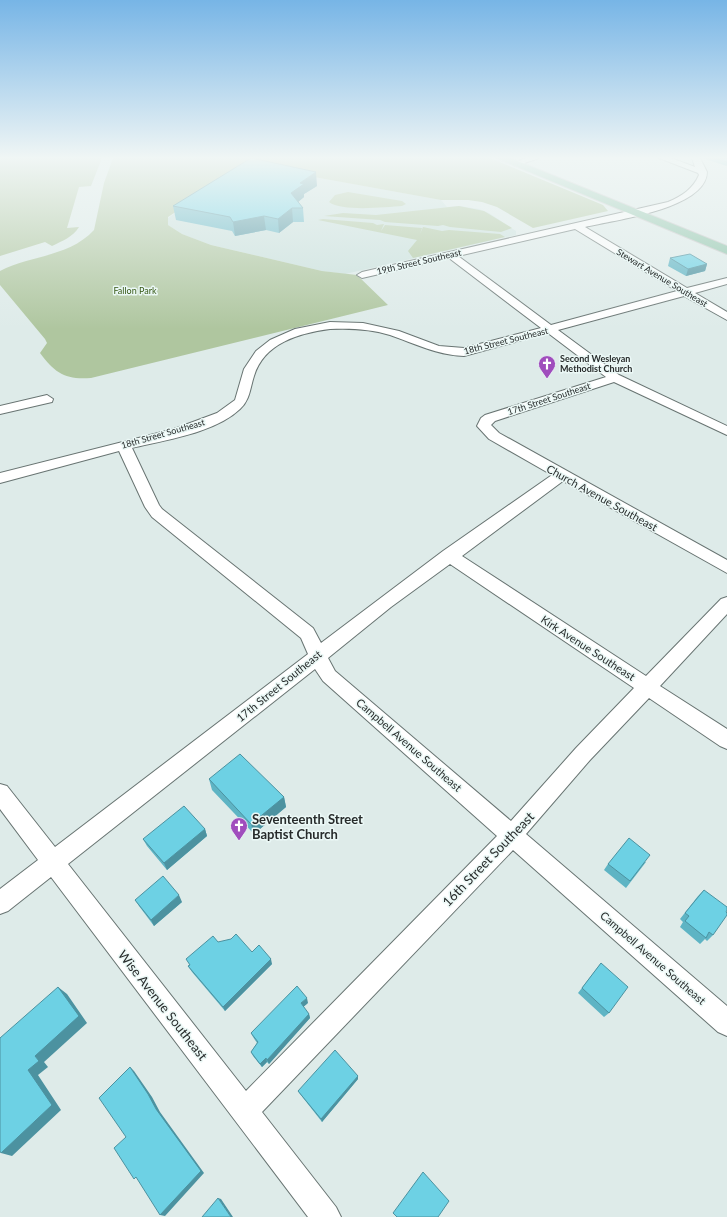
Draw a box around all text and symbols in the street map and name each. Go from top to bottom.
street label: 19th Street Southeast [375,246,463,277]
street label: Stewart Avenue Southeast [615,246,710,310]
park label: Fallon Park [113,285,157,296]
street label: 18th Street Southeast [463,325,550,356]
place label: Second Wesleyan Methodist Church [560,353,632,374]
church icon: Second Wesleyan Methodist Church [537,354,557,379]
street label: 17th Street Southeast [506,380,592,417]
street label: 18th Street Southeast [120,416,207,451]
street label: Church Avenue Southeast [544,462,660,534]
street label: Kirk Avenue Southeast [539,612,638,683]
street label: 17th Street Southeast [233,647,324,724]
street label: Campbell Avenue Southeast [354,695,465,794]
street label: 16th Street Southeast [439,808,537,910]
place label: Seventeenth Street Baptist Church [252,811,363,842]
church icon: Seventeenth Street Baptist Church [229,816,249,841]
street label: Campbell Avenue Southeast [598,908,709,1007]
street label: Wise Avenue Southeast [115,947,211,1064]

